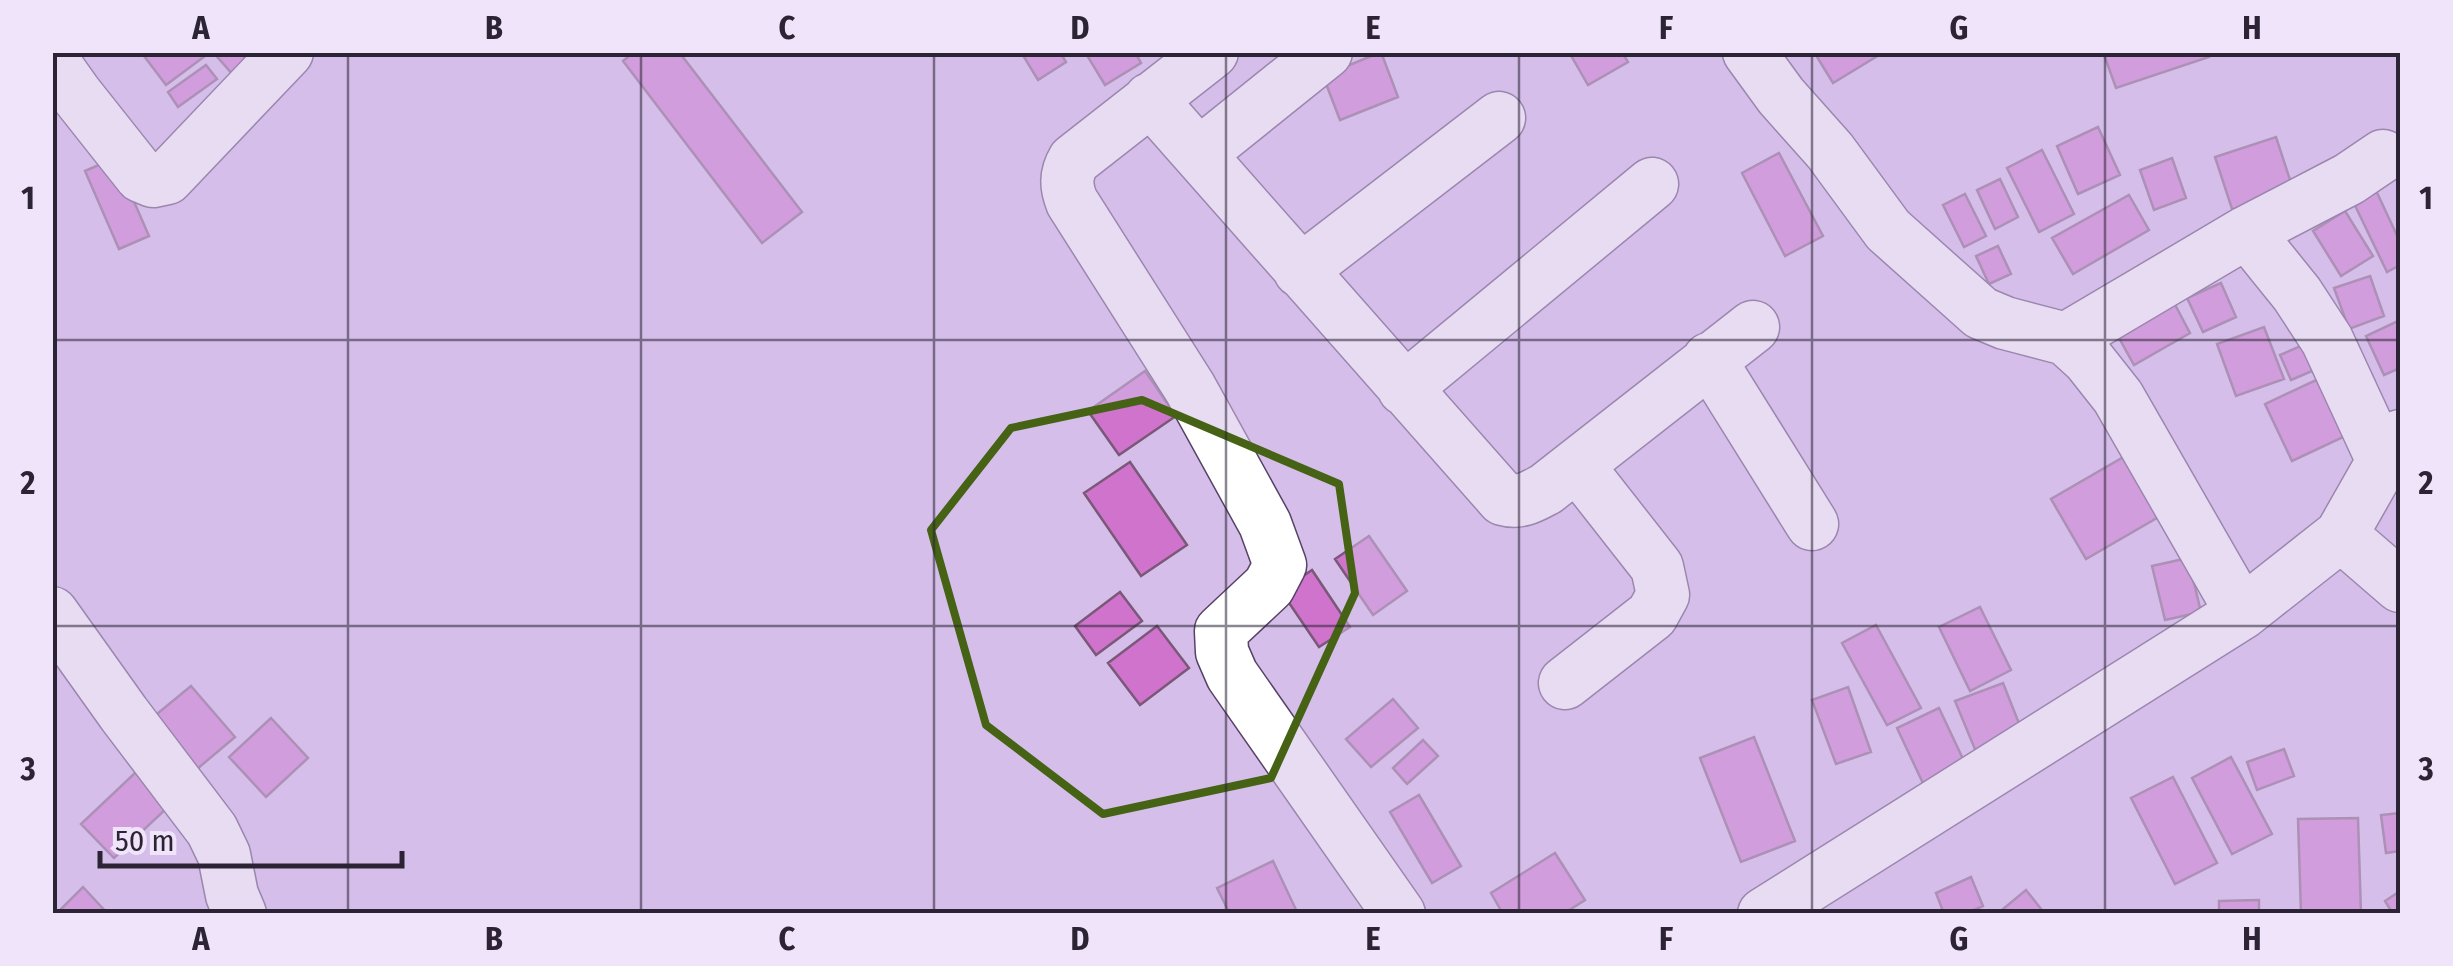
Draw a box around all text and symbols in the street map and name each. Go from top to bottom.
text: A [191,9,210,47]
text: B [485,9,503,47]
text: C [779,9,796,47]
text: D [1070,9,1090,47]
text: E [1365,9,1381,47]
text: F [1659,9,1673,47]
text: G [1950,9,1968,47]
text: H [2242,9,2262,47]
text: 1 [21,179,35,217]
text: 1 [2419,179,2433,217]
text: 2 [20,464,36,502]
text: 2 [2418,464,2434,502]
text: 3 [19,750,36,788]
text: 3 [2417,750,2434,788]
scale bar [100,806,402,868]
text: 50 m [115,823,175,859]
text: A [191,920,210,958]
text: B [485,920,503,958]
text: C [779,920,796,958]
text: D [1070,920,1090,958]
text: E [1365,920,1381,958]
text: F [1659,920,1673,958]
text: G [1950,920,1968,958]
text: H [2242,920,2262,958]

